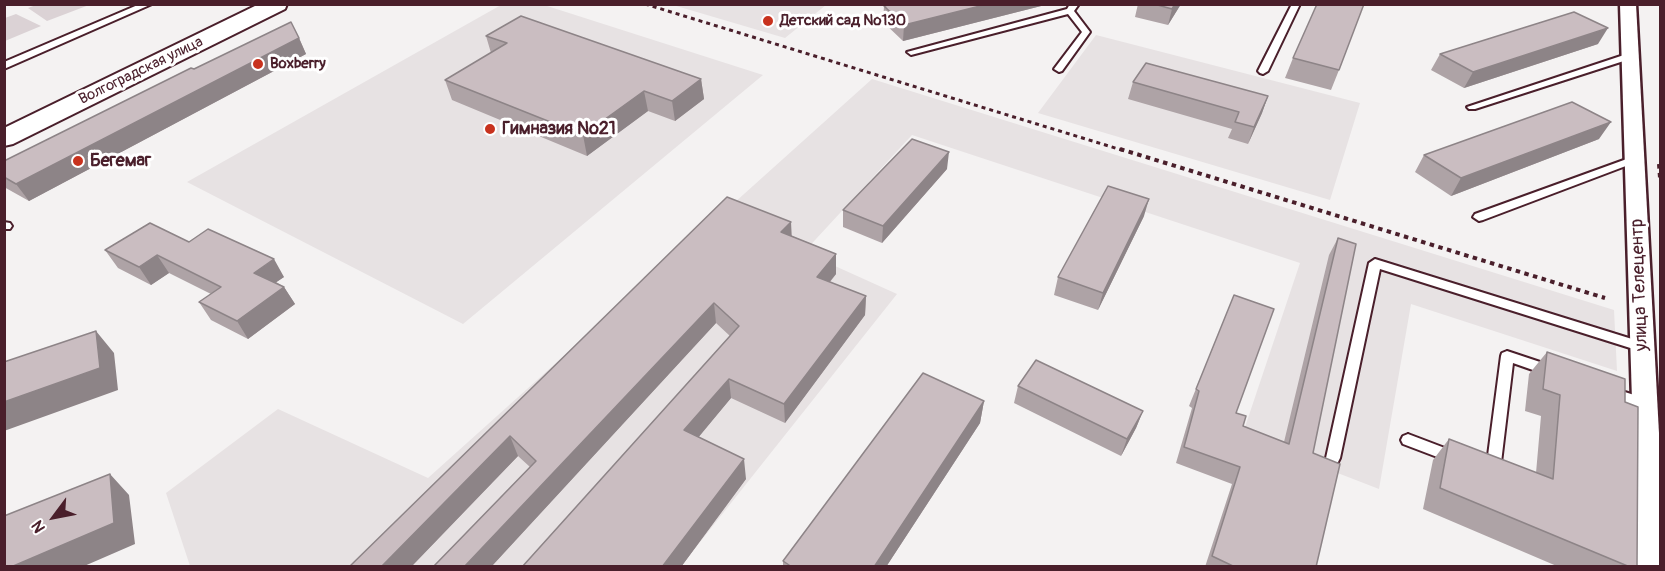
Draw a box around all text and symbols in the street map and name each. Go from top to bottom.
place label: Детский сад №130 [780,12,906,30]
marker: Детский сад №130 [761,14,775,28]
street label: Волгоградская улица [76,33,206,109]
place label: Boxberry [270,55,326,73]
marker: Boxberry [251,57,265,71]
place label: Гимназия №21 [502,118,616,140]
marker: Гимназия №21 [483,122,497,136]
place label: Бегемаг [90,150,151,172]
marker: Бегемаг [71,154,85,168]
street label: улица Телецентр [1627,218,1653,352]
north arrow [24,487,84,547]
text: N [27,517,50,536]

